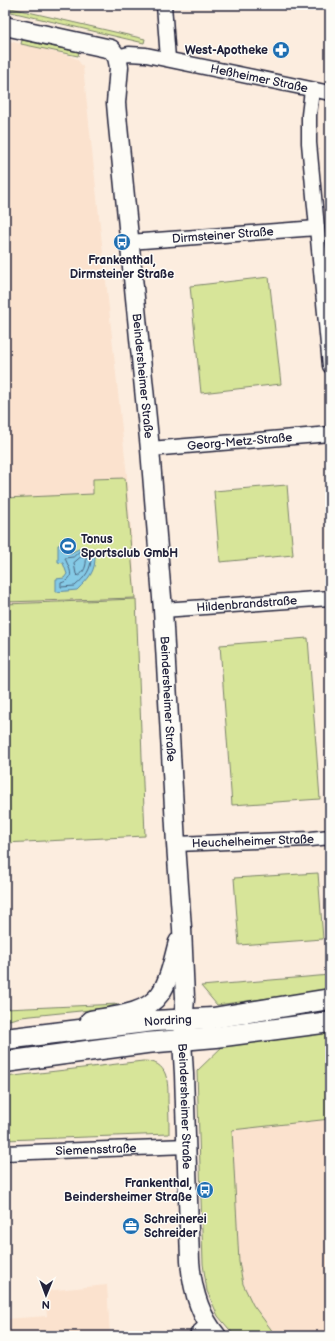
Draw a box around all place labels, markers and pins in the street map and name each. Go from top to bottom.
pharmacy icon: West-Apotheke [271,40,291,60]
place label: West-Apotheke [185,43,268,58]
bus stop icon: Frankenthal, Dirmsteiner Straße [112,232,132,252]
place label: Frankenthal, Dirmsteiner Straße [70,253,174,282]
place label: Tonus Sportsclub GmbH [81,532,178,561]
sports icon: Tonus Sportsclub GmbH [58,536,78,556]
place label: Frankenthal, Beindersheimer Straße [64,1176,192,1205]
bus stop icon: Frankenthal, Beindersheimer Straße [195,1180,215,1200]
place label: Schreinerei Schreider [144,1212,207,1241]
office icon: Schreinerei Schreider [121,1216,141,1236]

